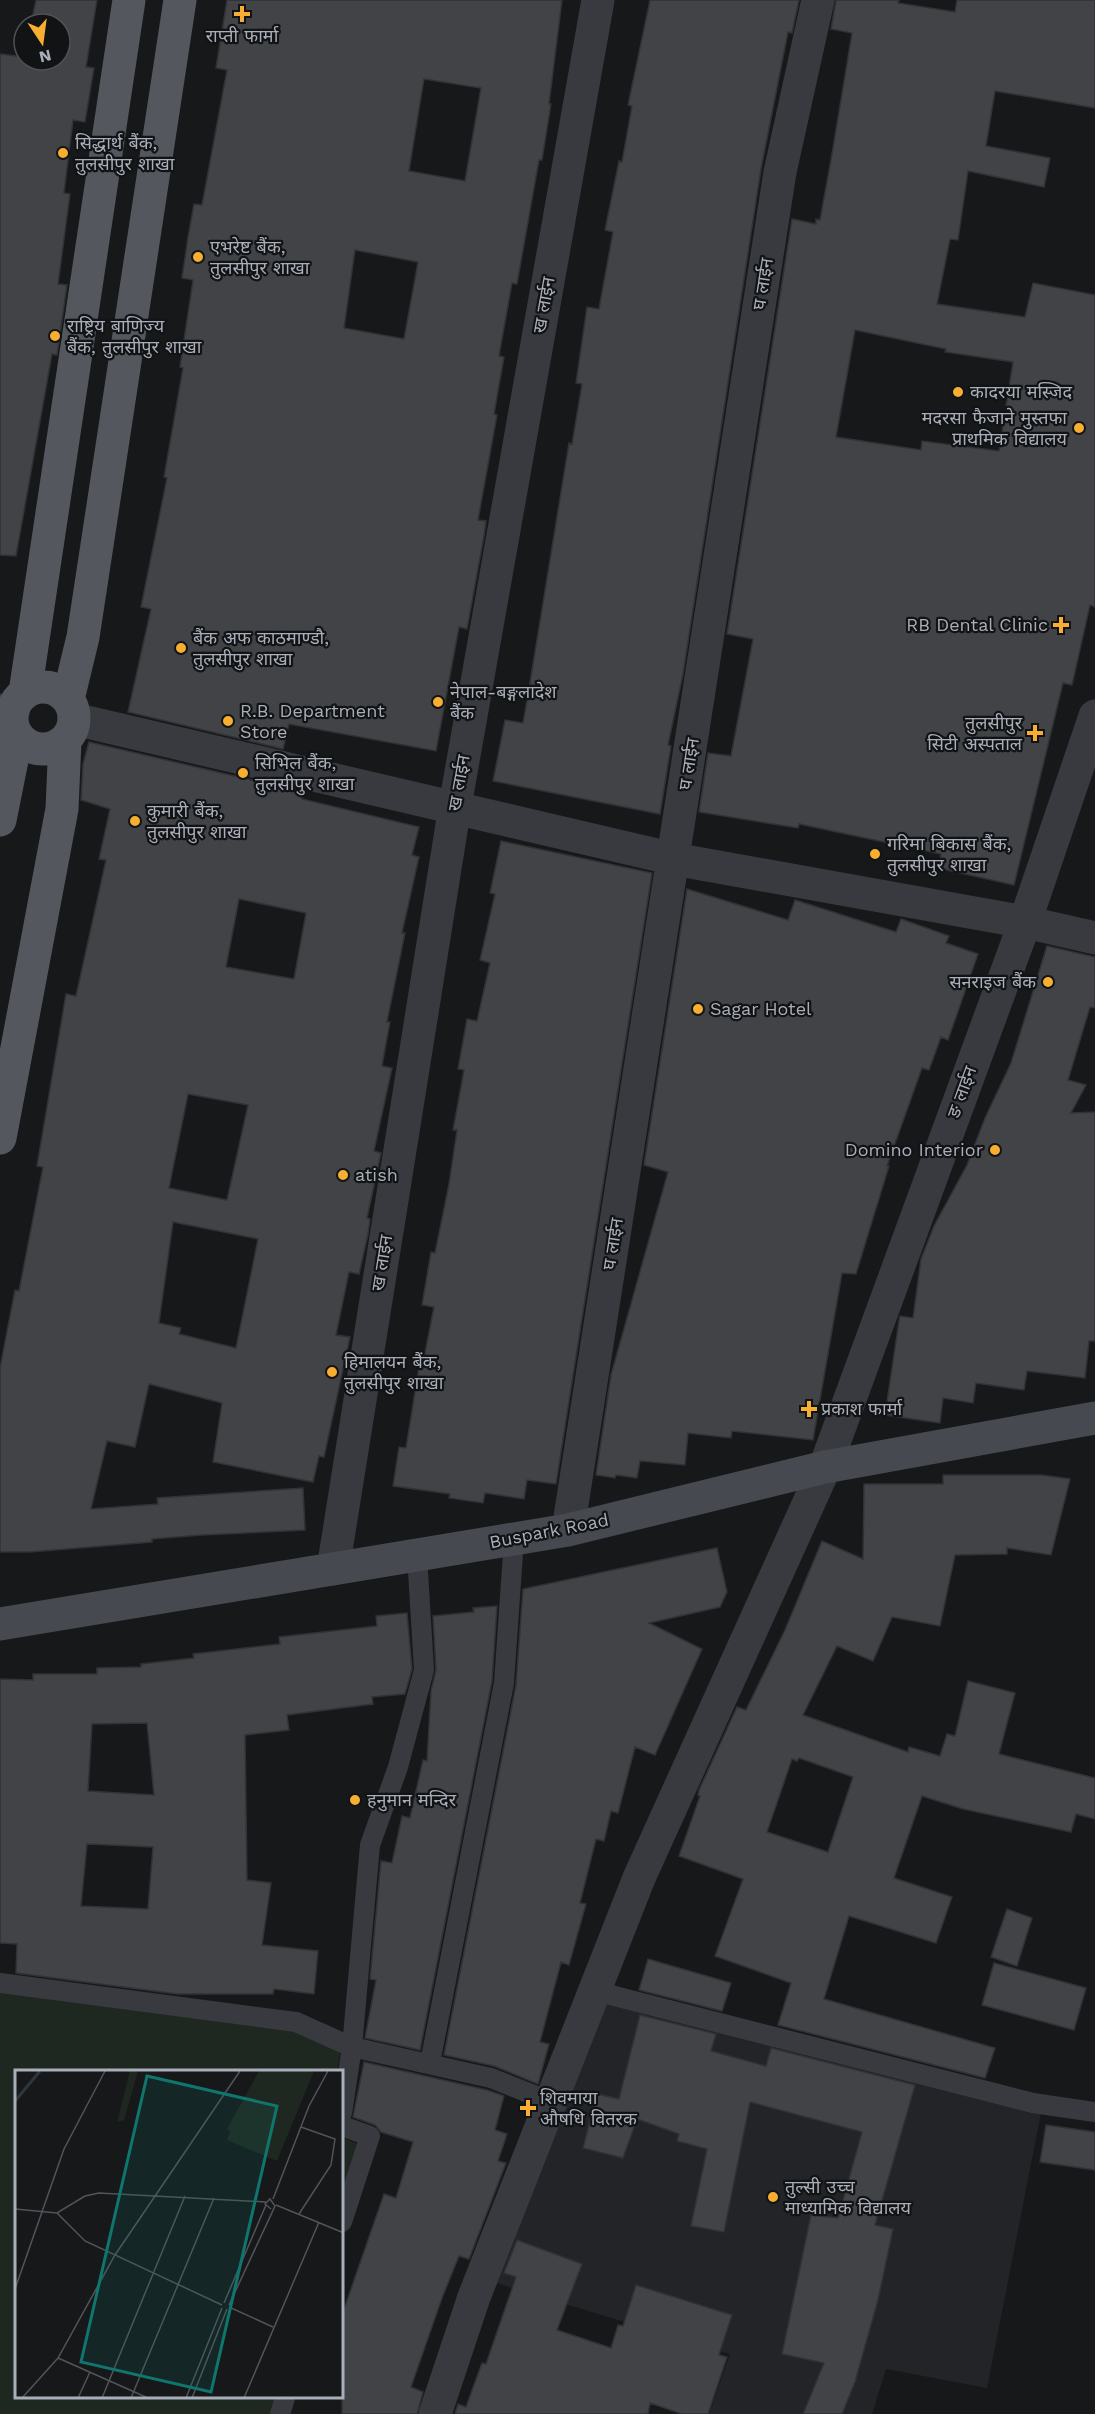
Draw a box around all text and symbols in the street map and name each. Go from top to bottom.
marker: राप्ती फार्मा [233,5,251,23]
north arrow [12,12,72,72]
place label: राप्ती फार्मा [206,25,279,46]
text: N [37,46,53,67]
place label: सिद्धार्थ बैंक, तुलसीपुर शाखा [75,132,175,176]
marker: सिद्धार्थ बैंक, तुलसीपुर शाखा [56,146,70,160]
place label: एभरेष्ट बैंक, तुलसीपुर शाखा [210,236,310,280]
marker: एभरेष्ट बैंक, तुलसीपुर शाखा [191,250,205,264]
street label: घ लाईन [748,255,777,311]
street label: ख लाईन [528,274,559,335]
place label: राष्ट्रिय बाणिज्य बैंक, तुलसीपुर शाखा [67,315,202,359]
marker: राष्ट्रिय बाणिज्य बैंक, तुलसीपुर शाखा [48,329,62,343]
place label: कादरया मस्जिद [970,381,1072,402]
marker: कादरया मस्जिद [951,385,965,399]
place label: मदरसा फैजाने मुस्तफा प्राथमिक विद्यालय [922,407,1068,449]
marker: मदरसा फैजाने मुस्तफा प्राथमिक विद्यालय [1072,421,1086,435]
place label: RB Dental Clinic [906,614,1048,635]
marker: RB Dental Clinic [1052,616,1070,634]
place label: बैंक अफ काठमाण्डौ, तुलसीपुर शाखा [193,627,329,671]
marker: बैंक अफ काठमाण्डौ, तुलसीपुर शाखा [174,641,188,655]
place label: नेपाल-बङ्गलादेश बैंक [450,681,557,723]
marker: नेपाल-बङ्गलादेश बैंक [431,695,445,709]
place label: R.B. Department Store [240,700,385,742]
place label: तुलसीपुर सिटी अस्पताल [927,712,1023,754]
marker: R.B. Department Store [221,714,235,728]
marker: तुलसीपुर सिटी अस्पताल [1026,724,1044,742]
street label: घ लाईन [674,735,703,791]
place label: सिभिल बैंक, तुलसीपुर शाखा [255,752,355,796]
street label: ख लाईन [443,752,474,813]
marker: सिभिल बैंक, तुलसीपुर शाखा [236,766,250,780]
place label: कुमारी बैंक, तुलसीपुर शाखा [147,800,247,844]
marker: कुमारी बैंक, तुलसीपुर शाखा [128,814,142,828]
place label: गरिमा बिकास बैंक, तुलसीपुर शाखा [887,833,1011,877]
marker: गरिमा बिकास बैंक, तुलसीपुर शाखा [868,847,882,861]
place label: सनराइज बैंक [949,971,1037,992]
marker: सनराइज बैंक [1041,975,1055,989]
place label: Sagar Hotel [710,998,812,1019]
marker: Sagar Hotel [691,1002,705,1016]
street label: ङ लाईन [942,1062,981,1121]
place label: Domino Interior [845,1139,983,1160]
marker: Domino Interior [988,1143,1002,1157]
place label: atish [355,1164,398,1185]
marker: atish [336,1168,350,1182]
street label: घ लाईन [598,1215,627,1271]
street label: ख लाईन [367,1232,396,1292]
place label: हिमालयन बैंक, तुलसीपुर शाखा [344,1351,444,1395]
marker: हिमालयन बैंक, तुलसीपुर शाखा [325,1365,339,1379]
place label: प्रकाश फार्मा [821,1398,903,1419]
marker: प्रकाश फार्मा [802,1402,816,1416]
street label: Buspark Road [487,1509,610,1552]
place label: हनुमान मन्दिर [367,1789,457,1812]
marker: हनुमान मन्दिर [348,1793,362,1807]
inset map [15,2070,344,2399]
place label: शिवमाया औषधि वितरक [540,2087,638,2129]
marker: शिवमाया औषधि वितरक [521,2101,535,2115]
place label: तुल्सी ‍‍उच्च माध्यामिक विद्यालय [785,2176,912,2218]
marker: तुल्सी ‍‍उच्च माध्यामिक विद्यालय [766,2190,780,2204]

